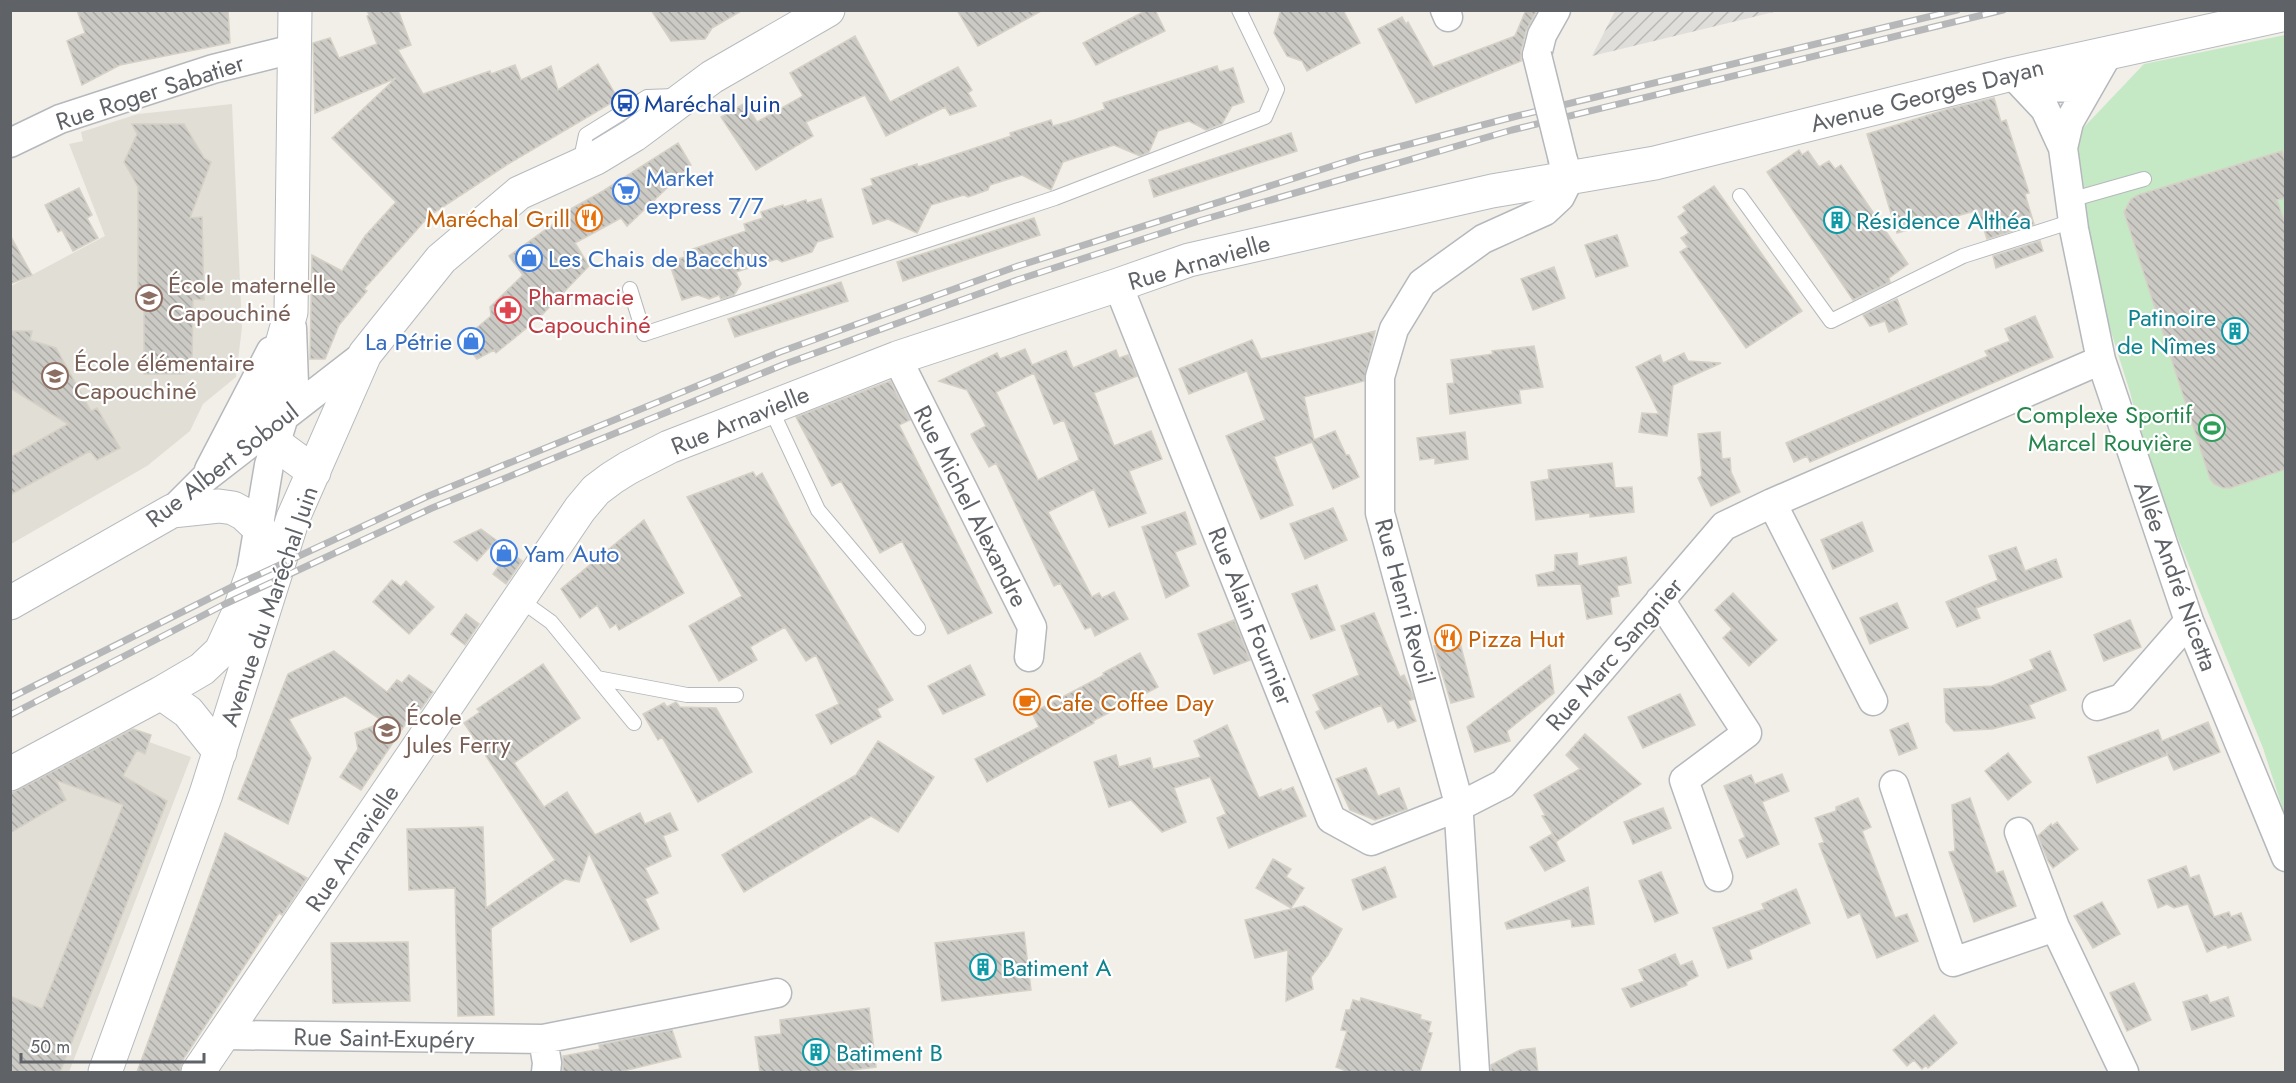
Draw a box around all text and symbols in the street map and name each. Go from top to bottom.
street label: Rue Roger Sabatier [51,45,249,139]
street label: Avenue Georges Dayan [1807,49,2047,141]
place label: Maréchal Juin [644,86,781,121]
bus stop icon: Maréchal Juin [610,88,640,118]
place label: Market express 7/7 [646,160,764,223]
supermarket icon: Market express 7/7 [611,176,641,206]
place label: Maréchal Grill [426,201,570,236]
restaurant icon: Maréchal Grill [574,203,604,233]
place label: Résidence Althéa [1856,203,2031,238]
building icon: Résidence Althéa [1822,205,1852,235]
street label: Rue Arnavielle [1124,225,1274,299]
place label: Les Chais de Bacchus [548,241,768,276]
shop icon: Les Chais de Bacchus [514,243,544,273]
place label: École maternelle Capouchiné [168,267,336,330]
place label: Pharmacie Capouchiné [528,279,651,342]
school or university icon: École maternelle Capouchiné [134,283,164,313]
pharmacy icon: Pharmacie Capouchiné [493,295,523,325]
place label: Patinoire de Nîmes [2117,300,2216,363]
building icon: Patinoire de Nîmes [2220,316,2250,346]
place label: La Pétrie [365,324,452,359]
shop icon: La Pétrie [456,326,486,356]
place label: École élémentaire Capouchiné [74,345,255,408]
school or university icon: École élémentaire Capouchiné [40,361,70,391]
street label: Rue Arnavielle [666,376,814,464]
street label: Rue Albert Soboul [138,394,306,536]
place label: Complexe Sportif Marcel Rouvière [2016,397,2193,460]
street label: Rue Michel Alexandre [905,399,1037,613]
sports icon: Complexe Sportif Marcel Rouvière [2197,413,2227,443]
street label: Allée André Nicetta [2125,476,2227,676]
street label: Avenue du Maréchal Juin [211,481,327,731]
street label: Rue Henri Revoil [1366,514,1444,688]
street label: Rue Alain Fournier [1199,522,1303,711]
place label: Yam Auto [524,536,619,571]
shop icon: Yam Auto [489,538,519,568]
street label: Rue Marc Sangnier [1537,569,1691,739]
place label: Pizza Hut [1468,621,1565,656]
restaurant icon: Pizza Hut [1433,623,1463,653]
place label: Cafe Coffee Day [1046,685,1214,720]
cafe icon: Cafe Coffee Day [1012,687,1042,717]
place label: École Jules Ferry [403,699,511,762]
school or university icon: École Jules Ferry [372,715,402,745]
street label: Rue Arnavielle [297,778,407,918]
place label: Batiment A [1002,950,1112,985]
building icon: Batiment A [968,952,998,982]
street label: Rue Saint-Exupéry [293,1019,475,1057]
scale bar [21,1026,204,1064]
text: 50 m [30,1034,70,1060]
place label: Batiment B [836,1035,943,1070]
building icon: Batiment B [801,1037,831,1067]

